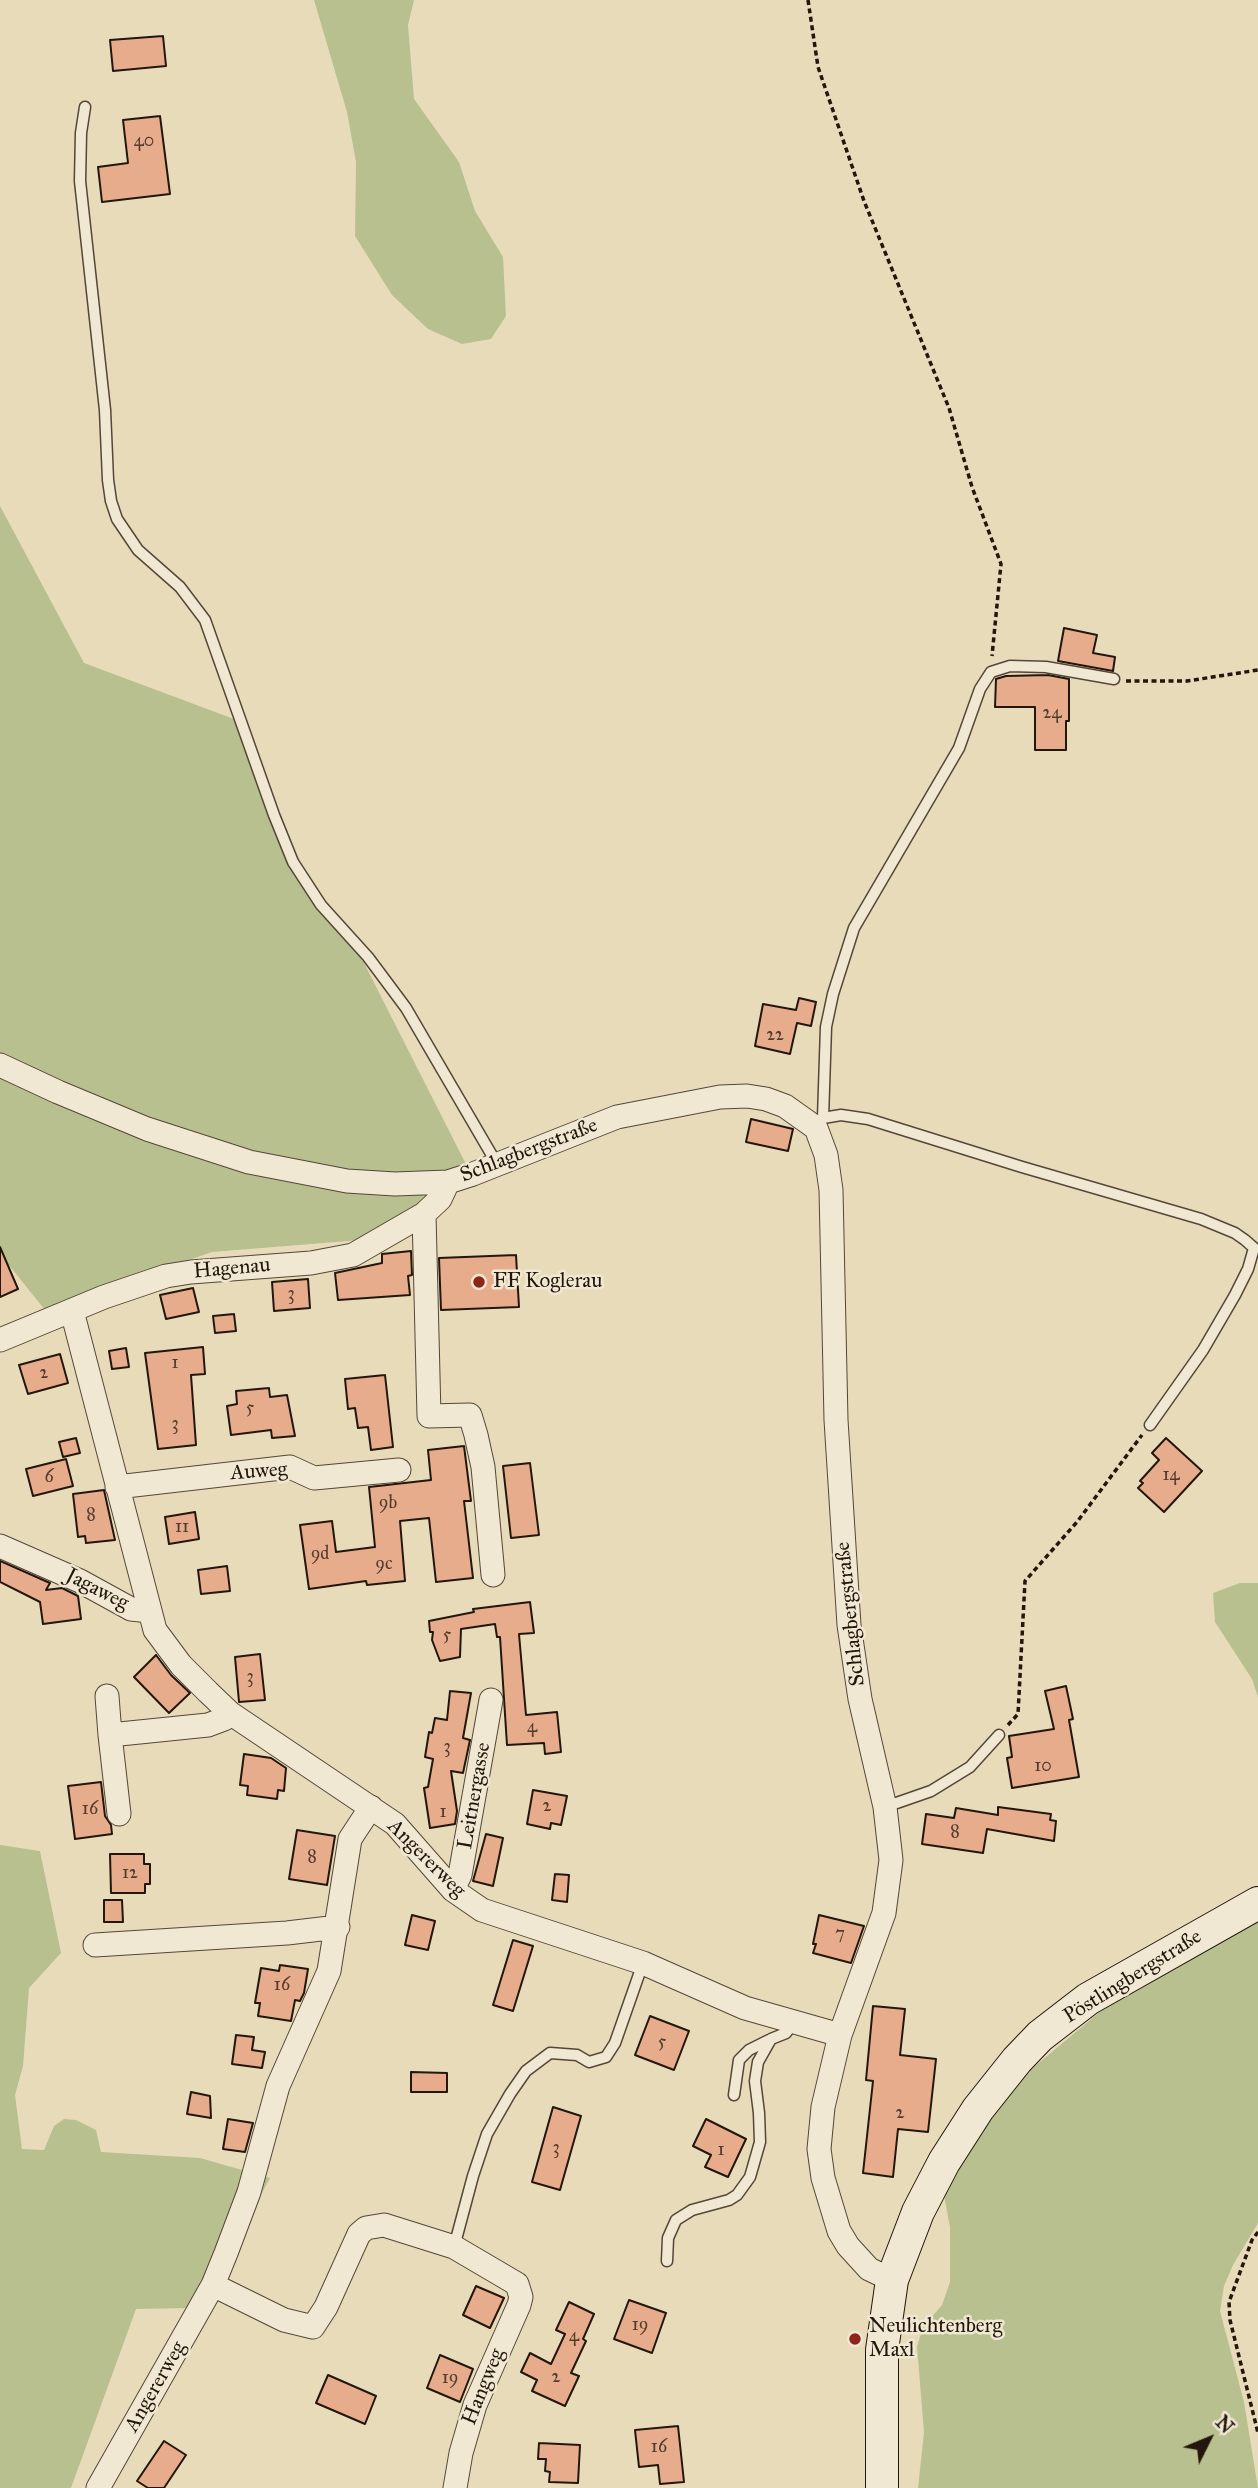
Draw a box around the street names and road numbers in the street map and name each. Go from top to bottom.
street label: Schlagbergstraße [457,1113,601,1189]
street label: Hagenau [193,1253,271,1285]
street label: Auweg [230,1457,288,1487]
street label: Schlagbergstraße [831,1541,871,1687]
street label: Jagaweg [61,1563,133,1617]
street label: Leitnergasse [453,1741,497,1851]
street label: Angererweg [382,1815,470,1903]
street label: Pöstlingbergstraße [1059,1924,1207,2030]
street label: Angererweg [120,2337,192,2437]
street label: Hangweg [457,2345,511,2429]

